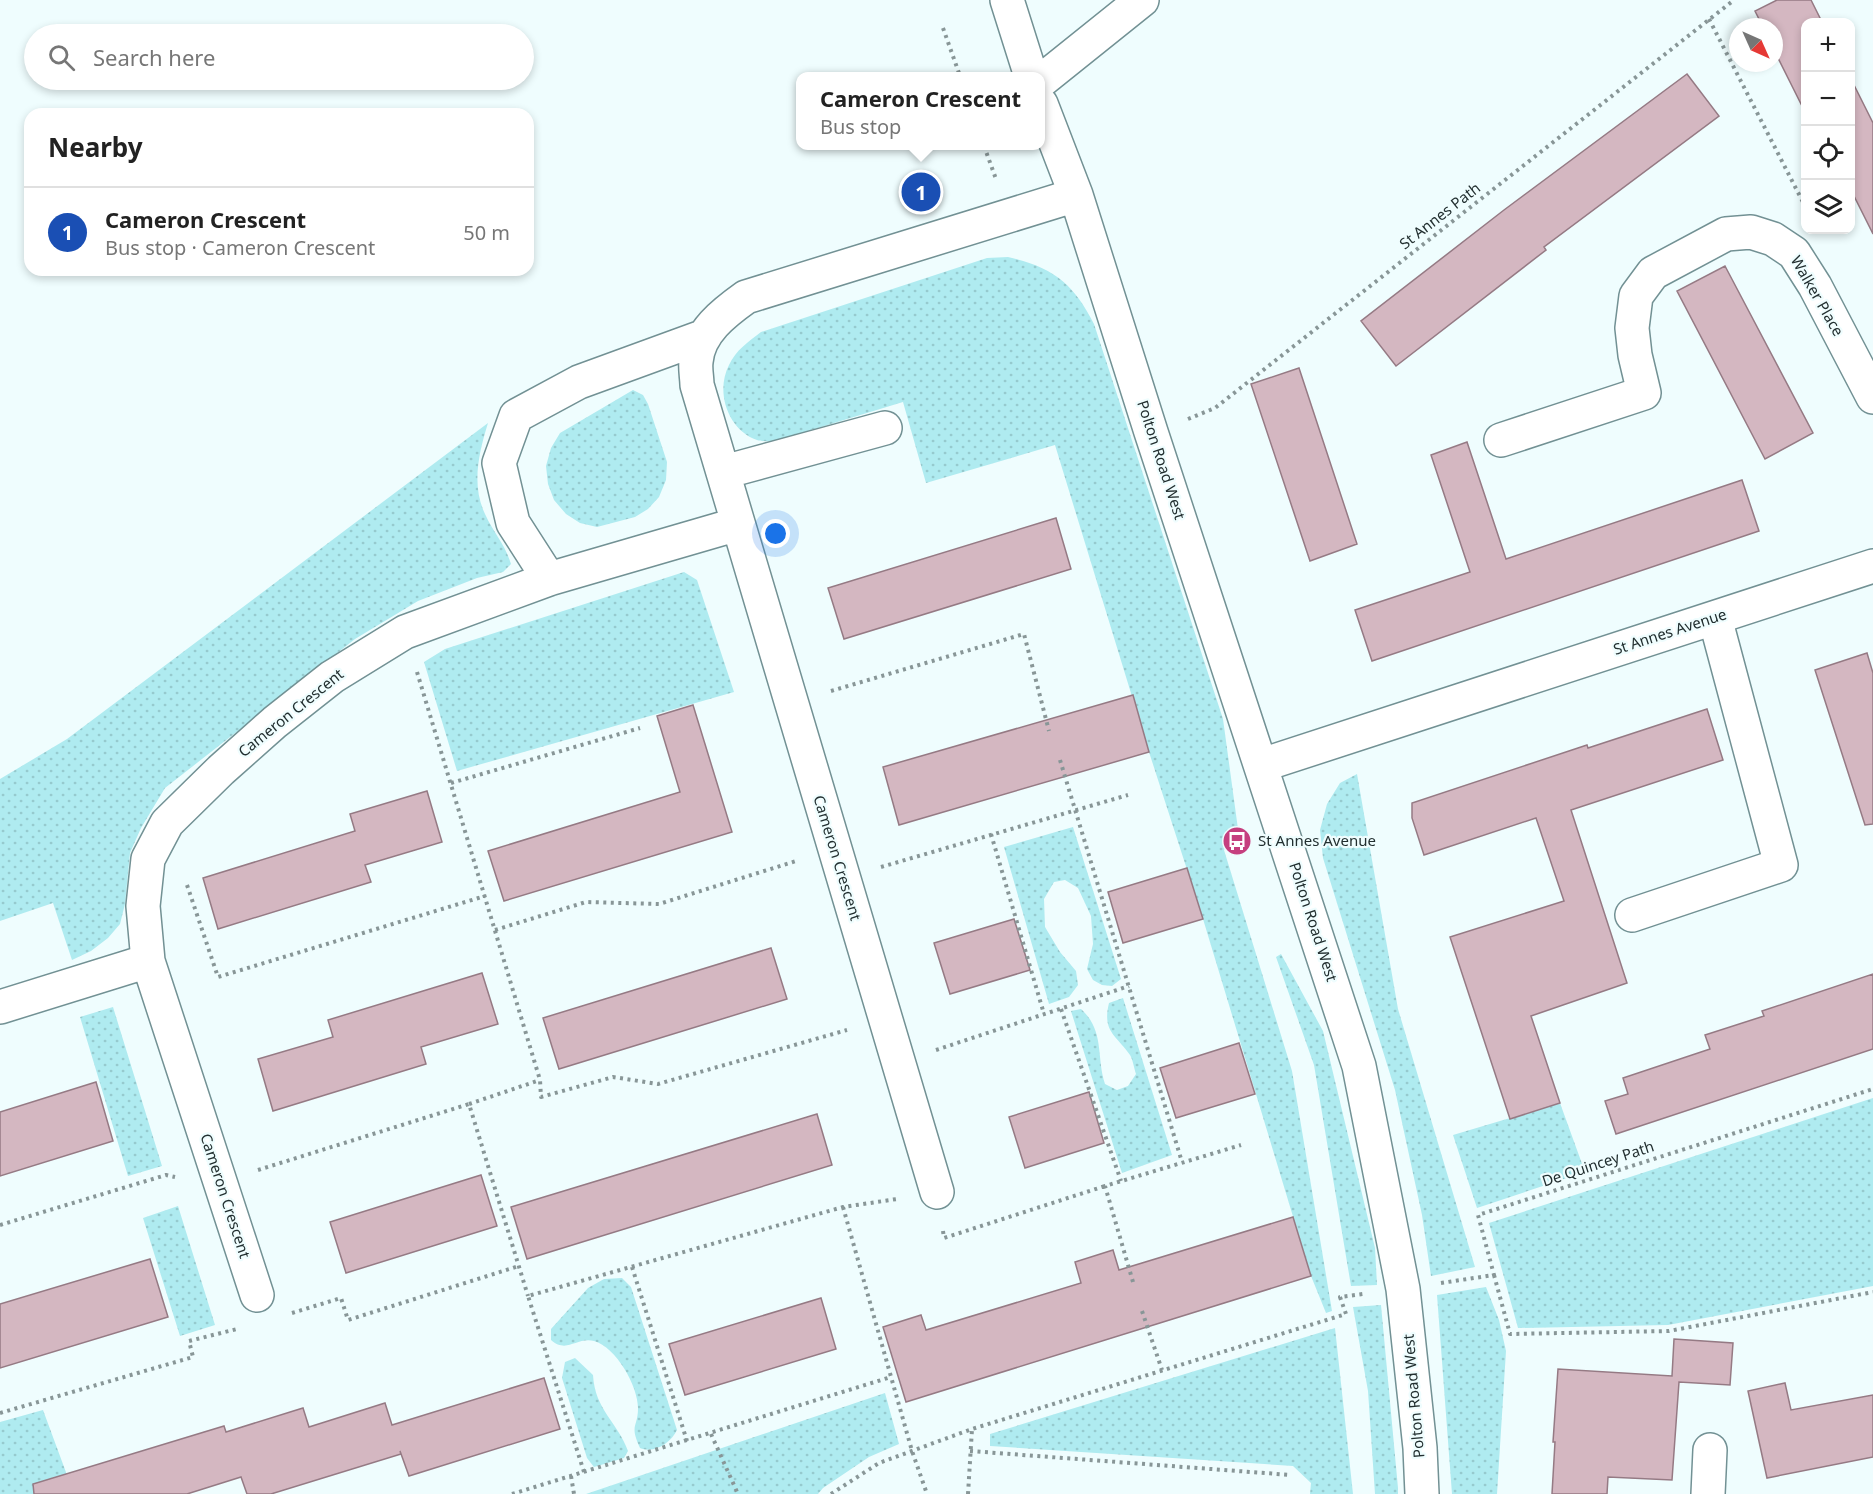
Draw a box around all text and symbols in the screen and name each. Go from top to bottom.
north arrow [1729,18,1783,72]
map controls [1801,18,1855,234]
button: + [1801,18,1855,72]
search box [24,24,534,90]
icon: search [45,41,78,74]
text: Search here [93,42,215,72]
popup [796,72,1045,150]
button: − [1801,72,1855,126]
text: Cameron Crescent [820,83,1021,113]
text: Bus stop [820,113,901,140]
button: locate [1801,126,1855,180]
text: Nearby [48,129,143,165]
pin: 1 [902,170,940,214]
street label: St Annes Path [1395,177,1484,253]
button: layers [1801,180,1855,234]
text: Cameron Crescent [105,204,306,234]
text: 1 [62,219,73,246]
text: 50 m [463,219,510,246]
text: Bus stop · Cameron Crescent [105,234,375,261]
street label: Walker Place [1787,252,1849,339]
street label: Polton Road West [1133,397,1191,522]
your location [761,519,790,548]
street label: St Annes Avenue [1611,603,1729,659]
street label: Cameron Crescent [234,663,348,761]
street label: Cameron Crescent [809,793,867,923]
bus stop icon: St Annes Avenue [1221,825,1253,857]
place label: St Annes Avenue [1258,830,1376,850]
street label: Polton Road West [1285,859,1343,984]
street label: Cameron Crescent [196,1131,256,1261]
street label: De Quincey Path [1539,1136,1656,1191]
street label: Polton Road West [1398,1333,1428,1459]

